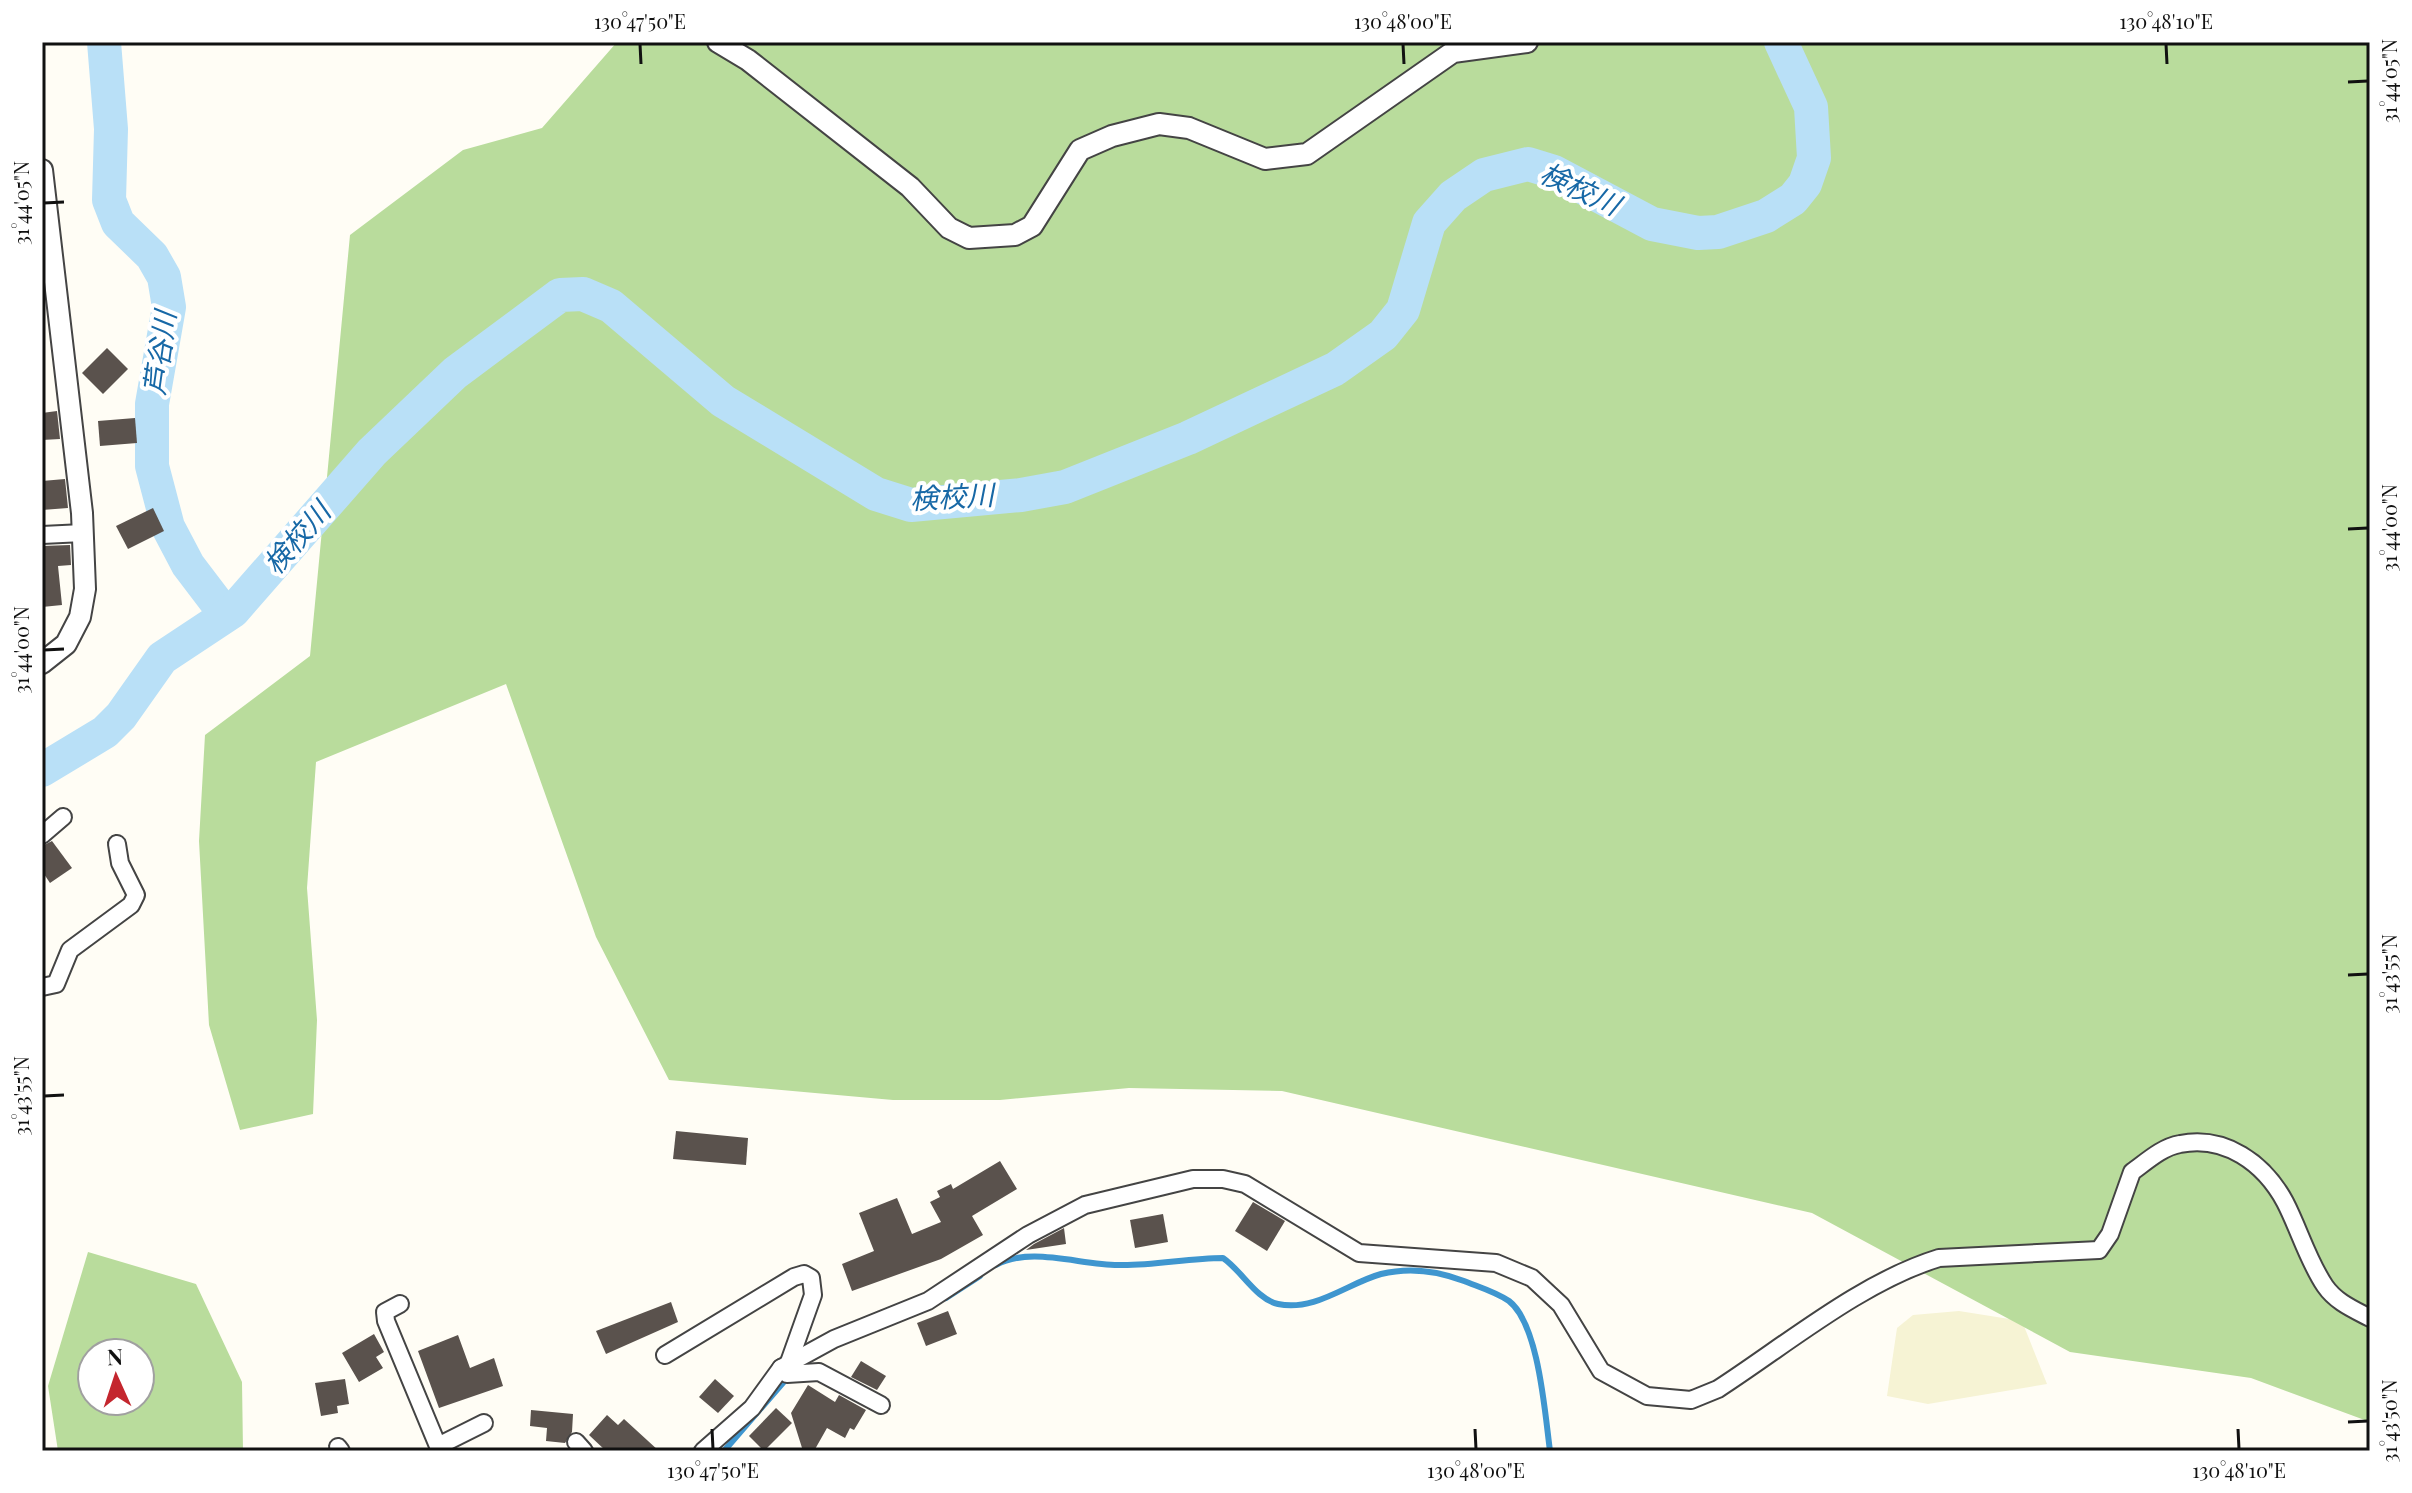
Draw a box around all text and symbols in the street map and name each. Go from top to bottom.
text: 130°47'50"E [594,7,686,34]
text: 130°48'00"E [1354,7,1452,34]
text: 130°48'10"E [2119,7,2213,34]
text: 31°44'05"N [2375,39,2402,123]
water label: 検校川 [1535,153,1629,223]
text: 31°44'05"N [7,161,34,245]
water label: 芦谷川 [134,306,183,397]
water label: 検校川 [909,475,998,516]
text: 31°44'00"N [2375,484,2402,572]
water label: 検校川 [254,491,339,581]
text: 31°44'00"N [7,606,34,694]
text: 31°43'55"N [2375,934,2402,1014]
text: 31°43'55"N [7,1056,34,1136]
north arrow [76,1337,156,1417]
text: N [106,1341,124,1371]
text: 31°43'50"N [2375,1379,2402,1463]
text: 130°47'50"E [667,1456,759,1483]
text: 130°48'00"E [1427,1456,1525,1483]
text: 130°48'10"E [2192,1456,2286,1483]

